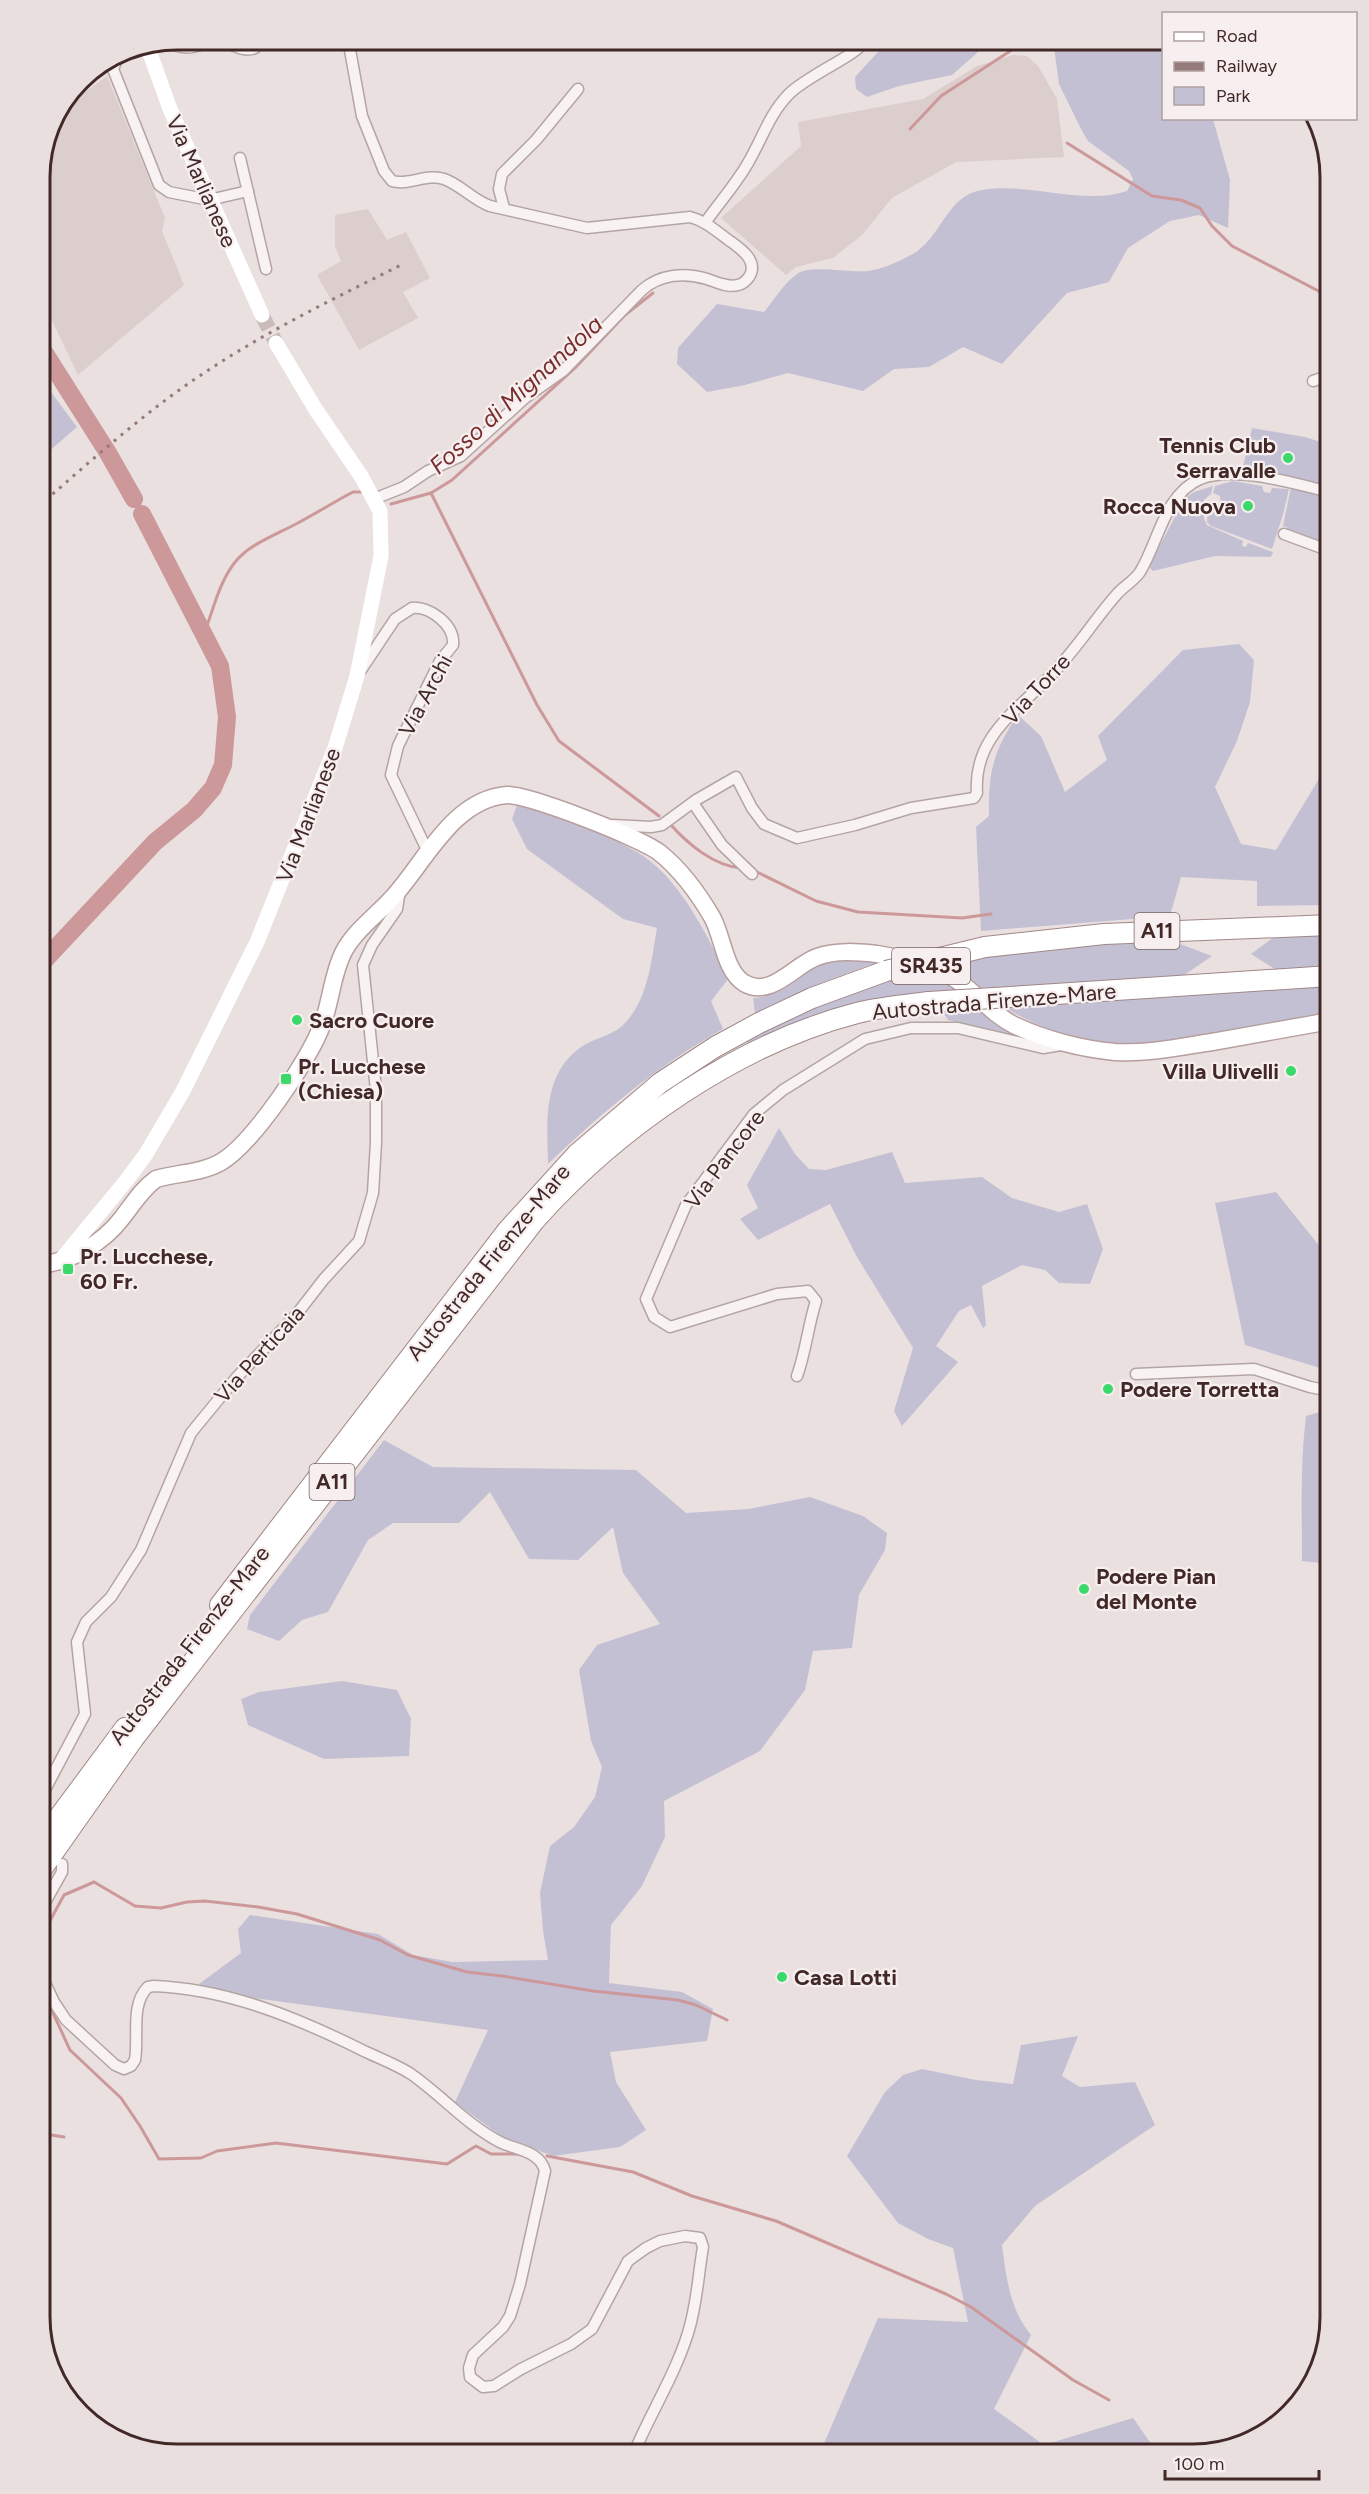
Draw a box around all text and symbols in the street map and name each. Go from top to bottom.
legend [1162,12,1357,120]
text: Road [1216,25,1257,47]
text: Railway [1216,55,1278,77]
text: Park [1216,85,1251,107]
street label: Via Marlianese [160,111,243,252]
water label: Fosso di Mignandola [423,309,608,480]
place label: Tennis Club Serravalle [1159,432,1276,484]
marker: Tennis Club Serravalle [1281,451,1295,465]
place label: Rocca Nuova [1103,493,1236,520]
marker: Rocca Nuova [1241,499,1255,513]
street label: Via Torre [997,648,1076,731]
street label: Via Archi [393,650,458,741]
street label: Via Marlianese [270,744,347,886]
road number: A11 [1134,913,1180,949]
road number: SR435 [892,948,970,984]
street label: Autostrada Firenze-Mare [871,977,1117,1026]
place label: Sacro Cuore [309,1007,434,1034]
marker: Sacro Cuore [290,1013,304,1027]
place label: Pr. Lucchese (Chiesa) [298,1053,426,1105]
place label: Villa Ulivelli [1162,1058,1279,1085]
marker: Villa Ulivelli [1284,1064,1298,1078]
marker: Pr. Lucchese (Chiesa) [279,1072,293,1086]
street label: Via Pancore [678,1104,770,1214]
street label: Autostrada Firenze-Mare [401,1159,576,1366]
place label: Pr. Lucchese, 60 Fr. [80,1243,213,1295]
marker: Pr. Lucchese, 60 Fr. [61,1262,75,1276]
street label: Via Perticaia [209,1300,310,1409]
place label: Podere Torretta [1120,1376,1279,1403]
marker: Podere Torretta [1101,1382,1115,1396]
road number: A11 [310,1464,354,1500]
street label: Autostrada Firenze-Mare [103,1540,275,1750]
place label: Podere Pian del Monte [1096,1563,1216,1615]
marker: Podere Pian del Monte [1077,1582,1091,1596]
place label: Casa Lotti [794,1964,897,1991]
marker: Casa Lotti [775,1970,789,1984]
scale bar [1165,2443,1320,2481]
text: 100 m [1174,2453,1224,2475]

